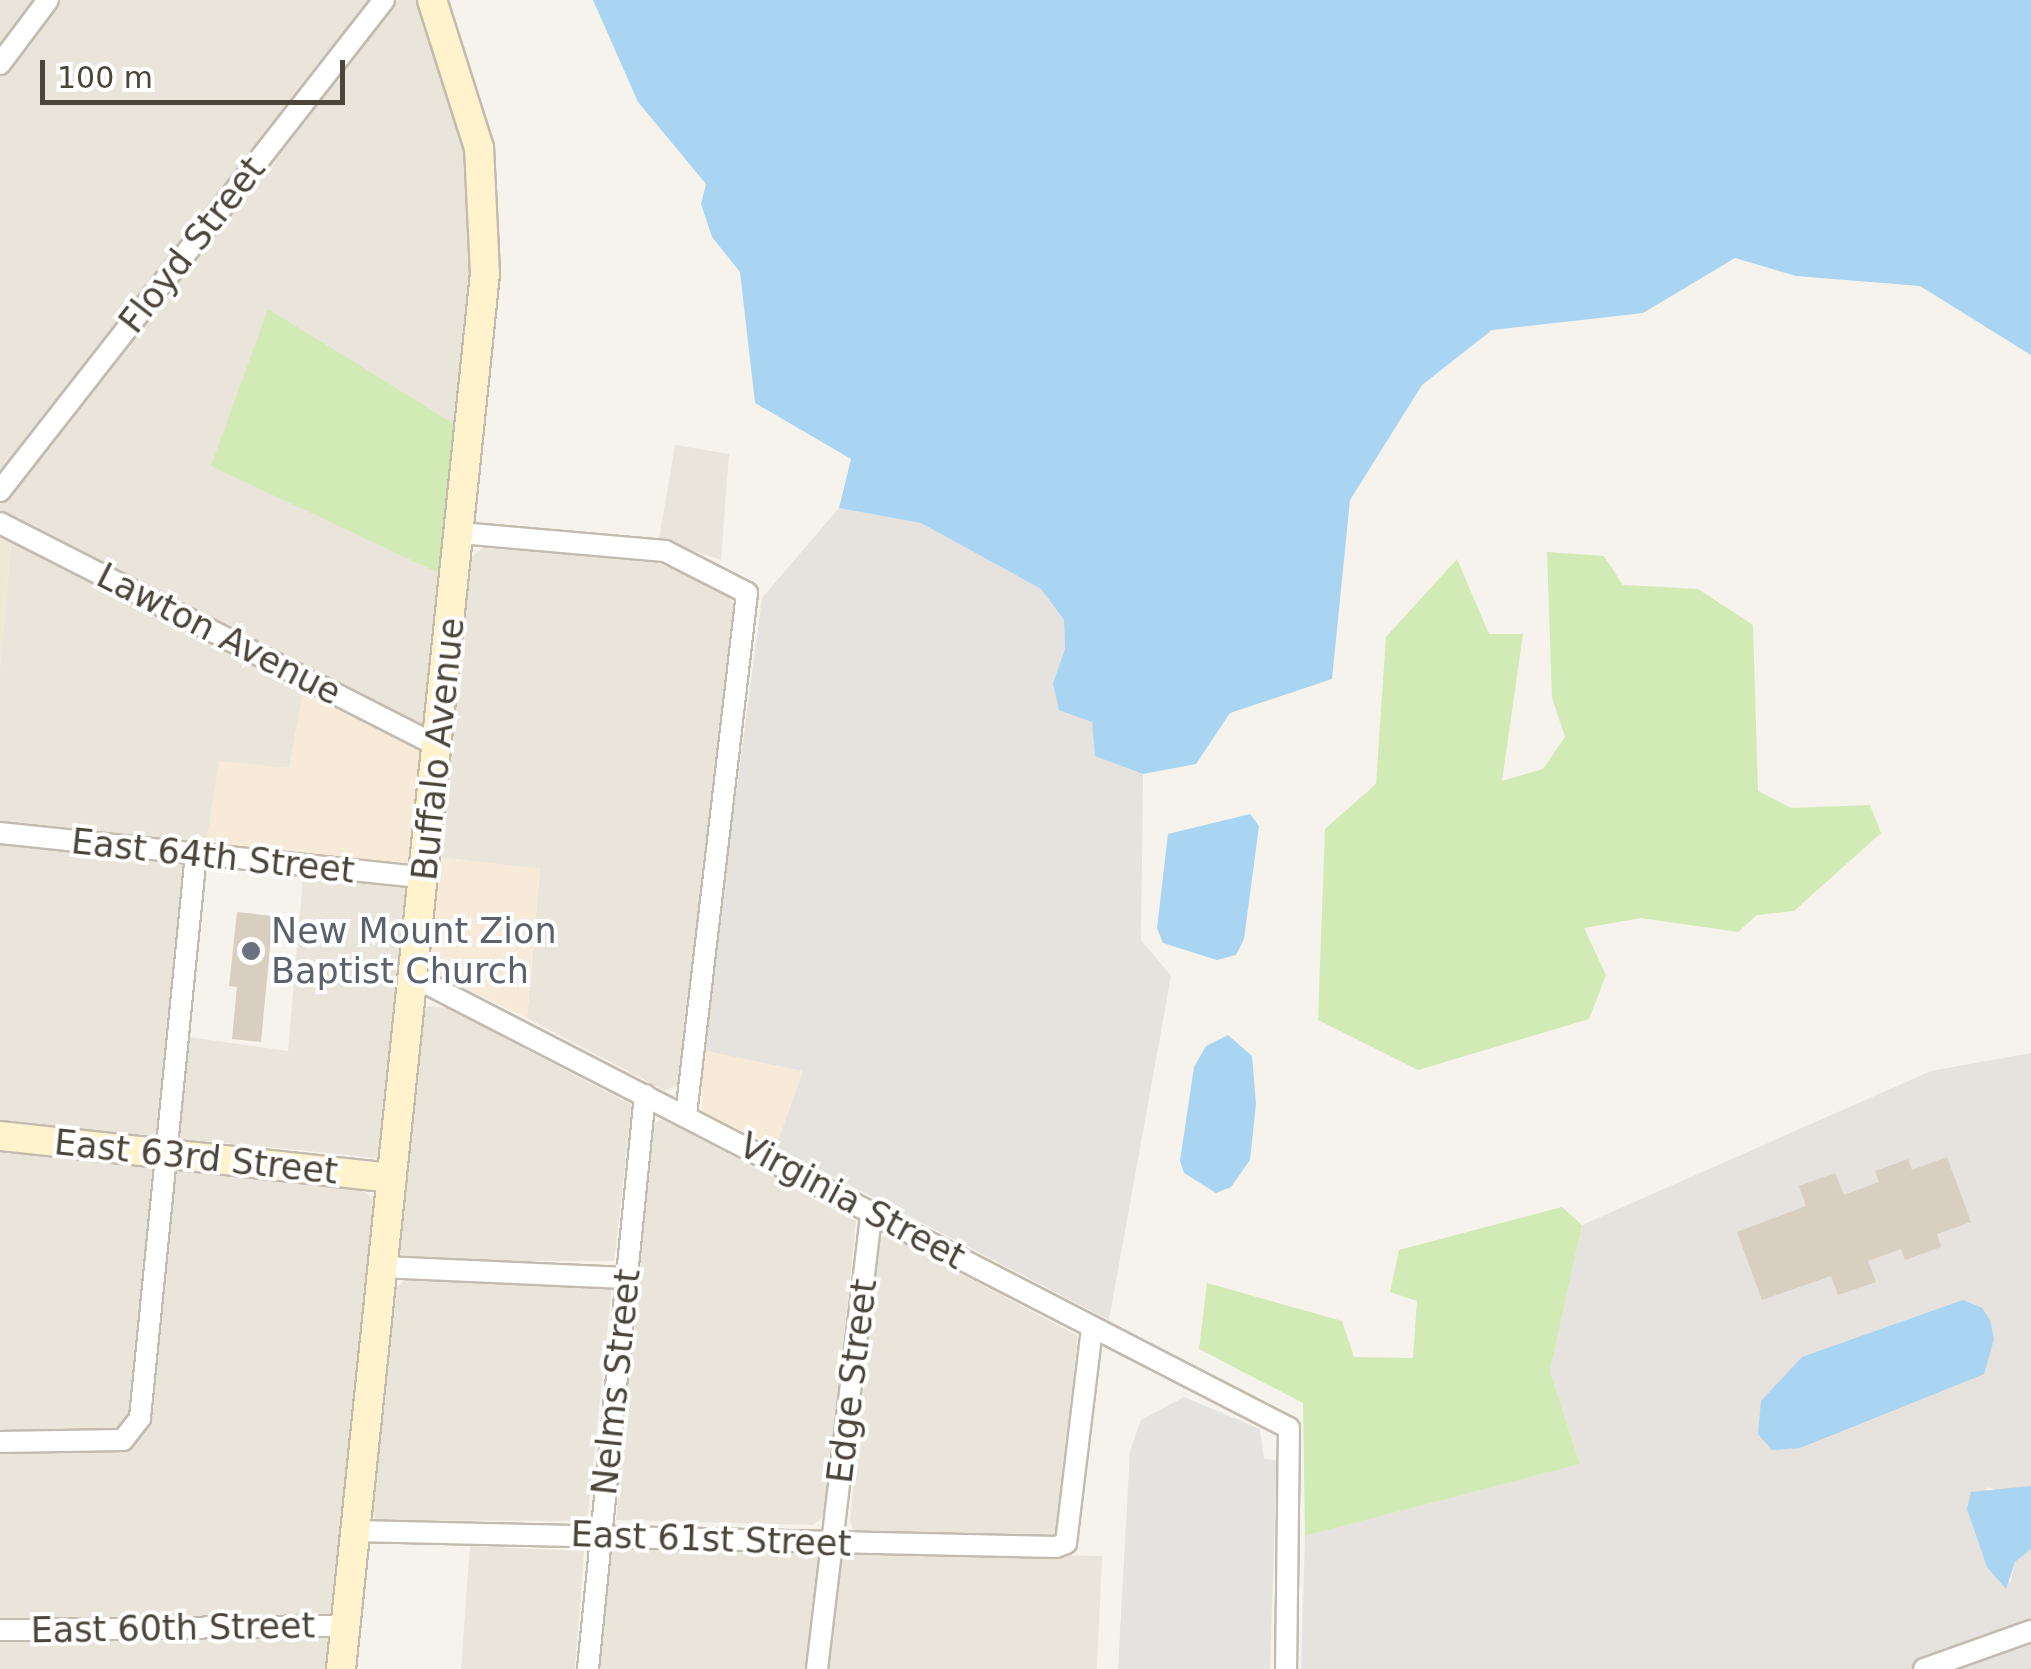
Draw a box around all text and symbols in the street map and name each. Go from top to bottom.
scale bar [45,40,350,102]
text: 100 m [57,60,153,95]
street label: Floyd Street [110,149,274,341]
street label: Lawton Avenue [90,554,348,714]
street label: Buffalo Avenue [403,616,473,882]
street label: East 64th Street [69,820,357,892]
place label: New Mount Zion Baptist Church [271,910,557,992]
marker: New Mount Zion Baptist Church [240,940,262,962]
street label: East 63rd Street [52,1121,340,1193]
street label: Virginia Street [732,1124,972,1278]
street label: Nelms Street [583,1267,649,1497]
street label: Edge Street [819,1276,885,1486]
street label: East 61st Street [570,1513,852,1565]
street label: East 60th Street [30,1605,316,1651]

